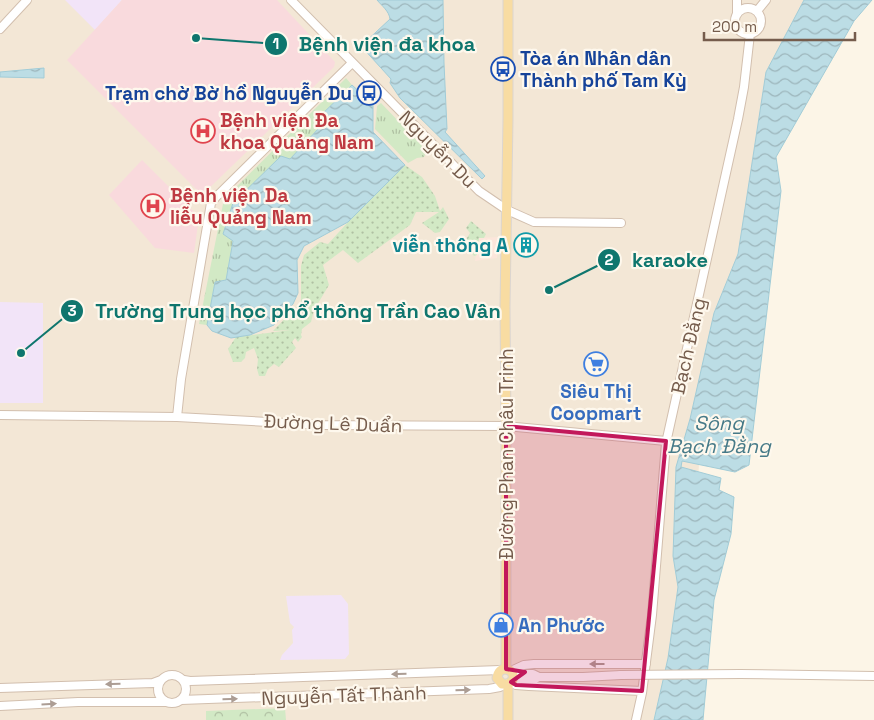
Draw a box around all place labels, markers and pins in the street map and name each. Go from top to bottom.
callout: Bệnh viện đa khoa [264,26,486,61]
place label: Tòa án Nhân dân Thành phố Tam Kỳ [520,46,687,93]
bus stop icon: Tòa án Nhân dân Thành phố Tam Kỳ [490,56,516,82]
bus stop icon: Trạm chờ Bờ hồ Nguyễn Du [356,80,382,106]
place label: Trạm chờ Bờ hồ Nguyễn Du [105,81,352,106]
place label: Bệnh viện Đa khoa Quảng Nam [220,108,374,155]
hospital icon: Bệnh viện Đa khoa Quảng Nam [190,118,216,144]
place label: Bệnh viện Da liễu Quảng Nam [170,183,312,230]
hospital icon: Bệnh viện Da liễu Quảng Nam [140,193,166,219]
building icon: viễn thông A [513,232,539,258]
place label: viễn thông A [393,233,508,258]
callout: karaoke [597,243,718,278]
callout: Trường Trung học phổ thông Trần Cao Vân [60,293,512,328]
supermarket icon: Siêu Thị Coopmart [583,351,609,377]
place label: Siêu Thị Coopmart [550,379,642,426]
shop icon: An Phước [488,612,514,638]
place label: An Phước [518,613,605,638]

